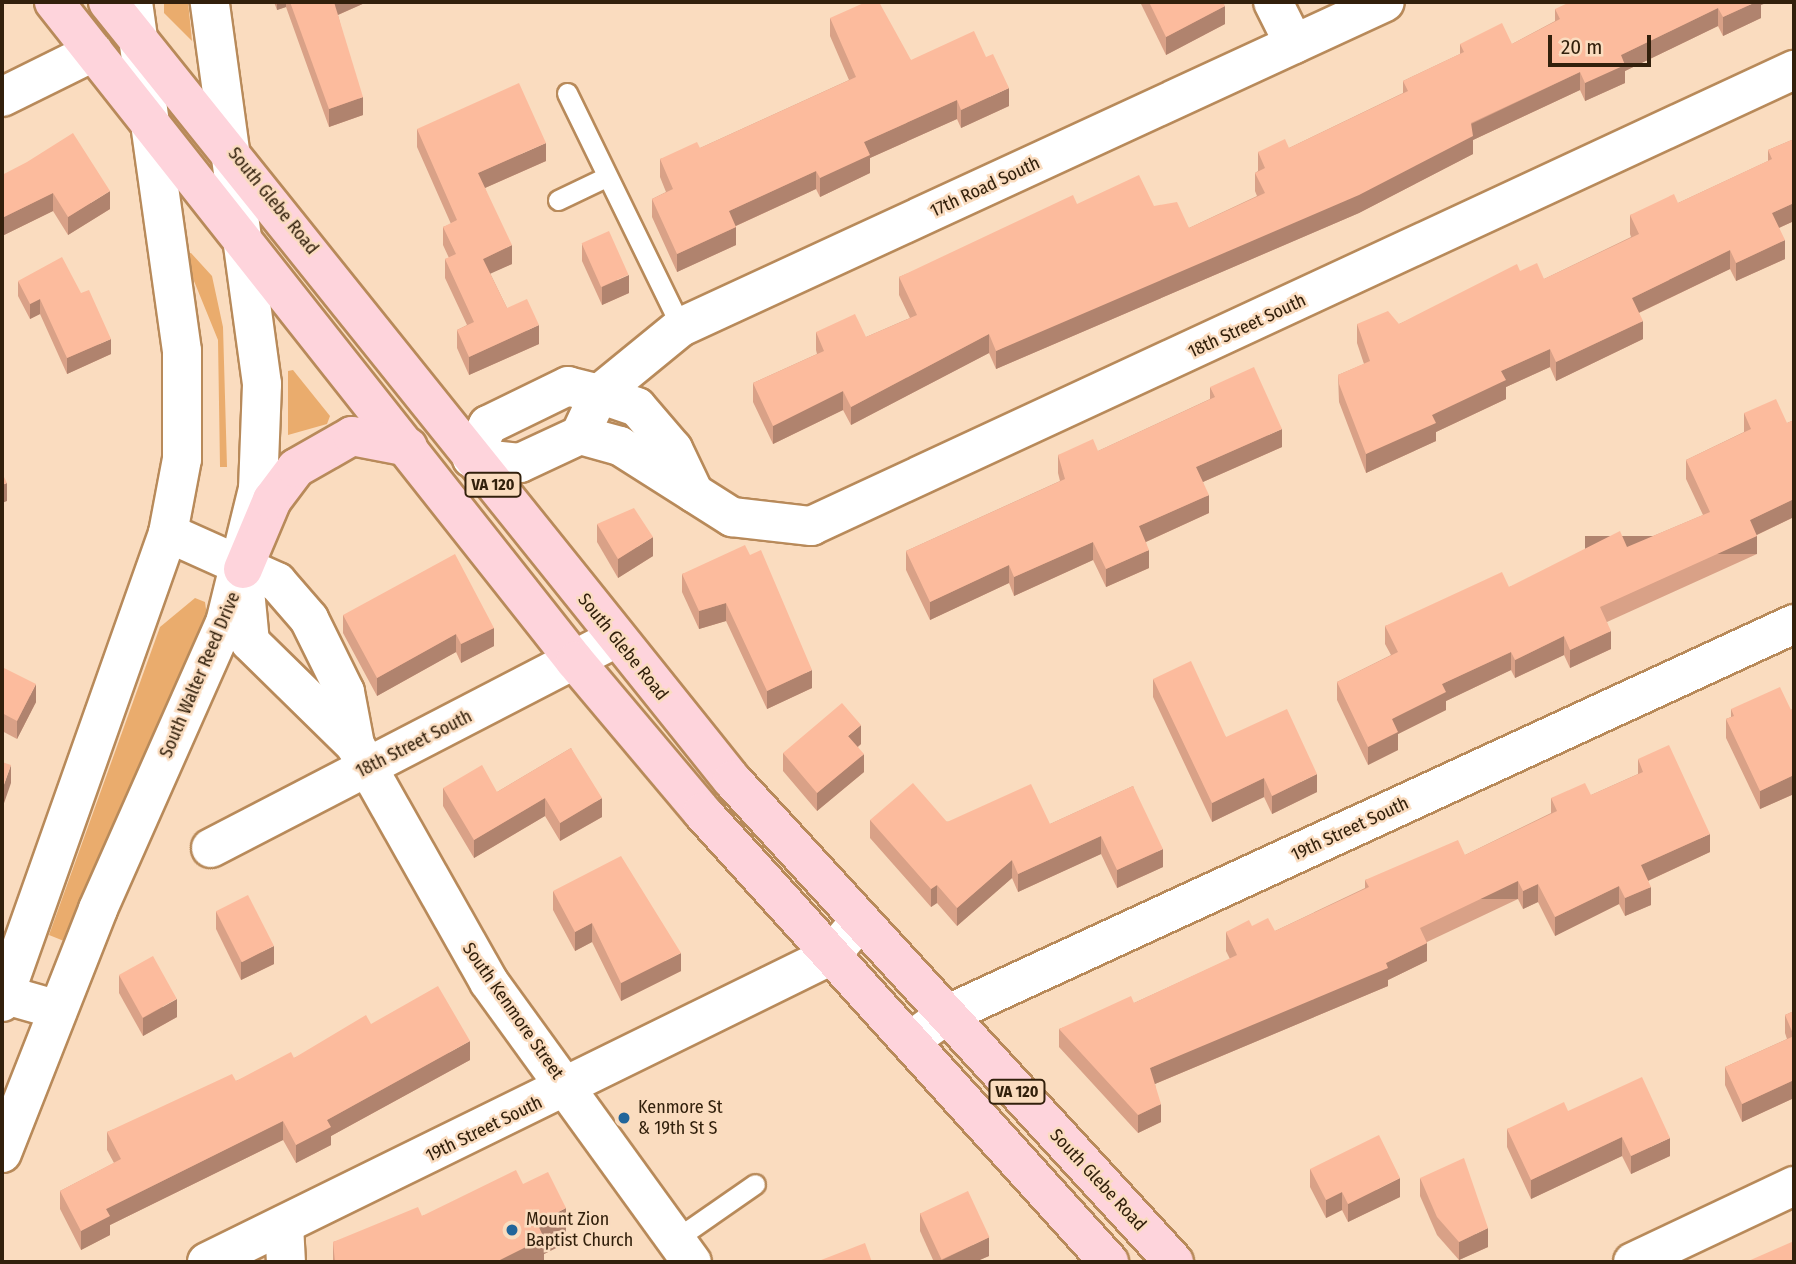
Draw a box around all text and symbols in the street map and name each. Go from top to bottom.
scale bar [1551,21,1654,65]
text: 20 m [1561,34,1602,60]
street label: South Glebe Road [223,143,323,259]
street label: 17th Road South [927,152,1043,222]
street label: 18th Street South [1185,289,1309,363]
road number: VA 120 [463,472,523,498]
street label: South Walter Reed Drive [155,589,245,761]
street label: South Glebe Road [573,589,673,705]
street label: 18th Street South [352,705,476,783]
street label: 19th Street South [1288,792,1412,866]
street label: South Kenmore Street [458,939,568,1083]
road number: VA 120 [987,1080,1047,1104]
street label: 19th Street South [422,1091,546,1167]
place label: Kenmore St & 19th St S [638,1097,723,1140]
marker: Kenmore St & 19th St S [616,1110,632,1126]
street label: South Glebe Road [1045,1125,1151,1235]
place label: Mount Zion Baptist Church [526,1209,633,1252]
marker: Mount Zion Baptist Church [504,1222,520,1238]

